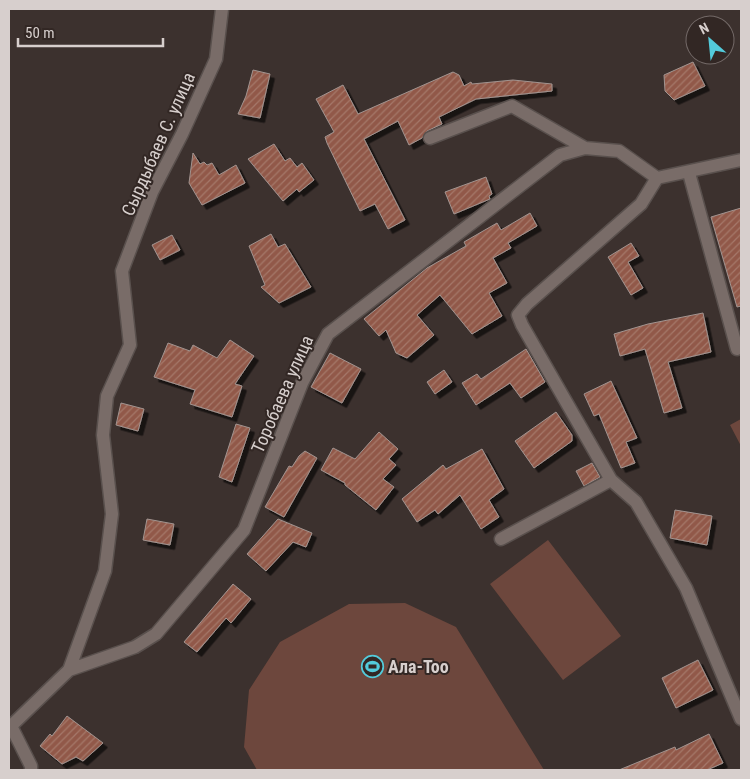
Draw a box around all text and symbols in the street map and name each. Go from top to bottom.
scale bar [18,15,162,47]
north arrow [685,15,735,65]
text: N [697,19,712,37]
text: 50 m [25,24,55,42]
street label: Сырдыбаев С. улица [117,69,199,219]
street label: Торобаева улица [247,332,317,456]
sports icon: Ала-Тоо [360,654,384,678]
place label: Ала-Тоо [388,656,449,677]

